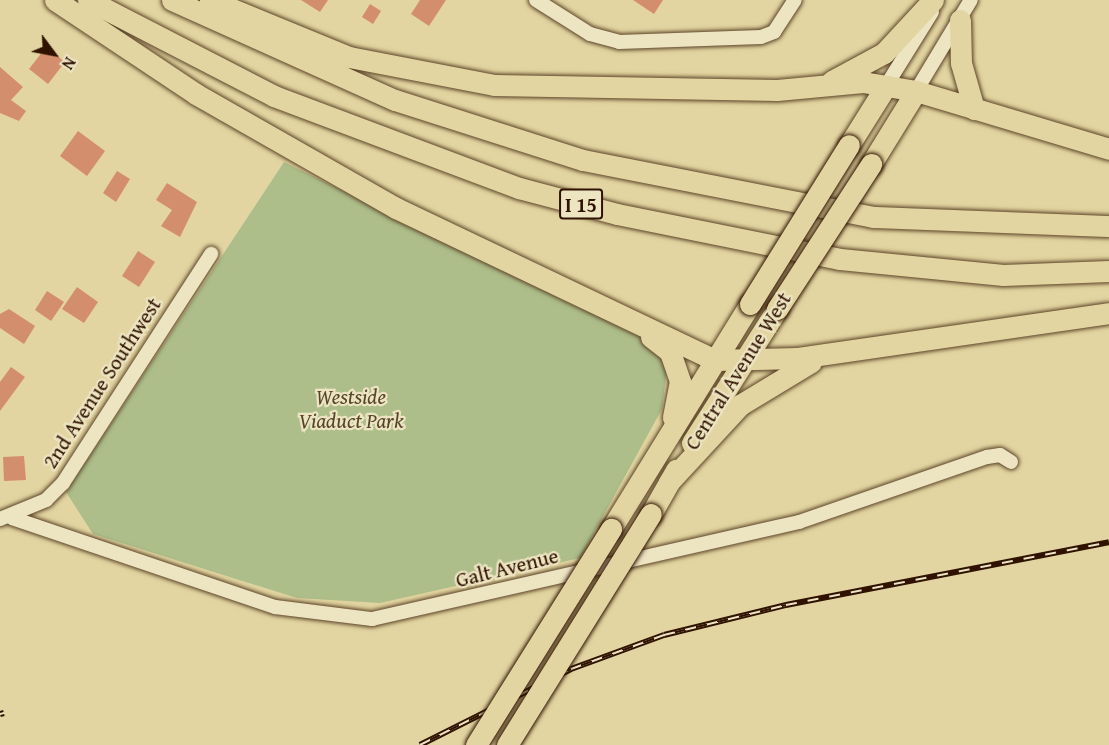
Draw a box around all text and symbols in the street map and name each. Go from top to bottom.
north arrow [24,24,84,84]
text: N [56,53,82,74]
road number: I 15 [558,187,604,221]
street label: Central Avenue West [679,288,797,454]
street label: 2nd Avenue Southwest [37,293,167,473]
park label: Westside Viaduct Park [298,384,404,434]
street label: Galt Avenue [453,543,561,593]

